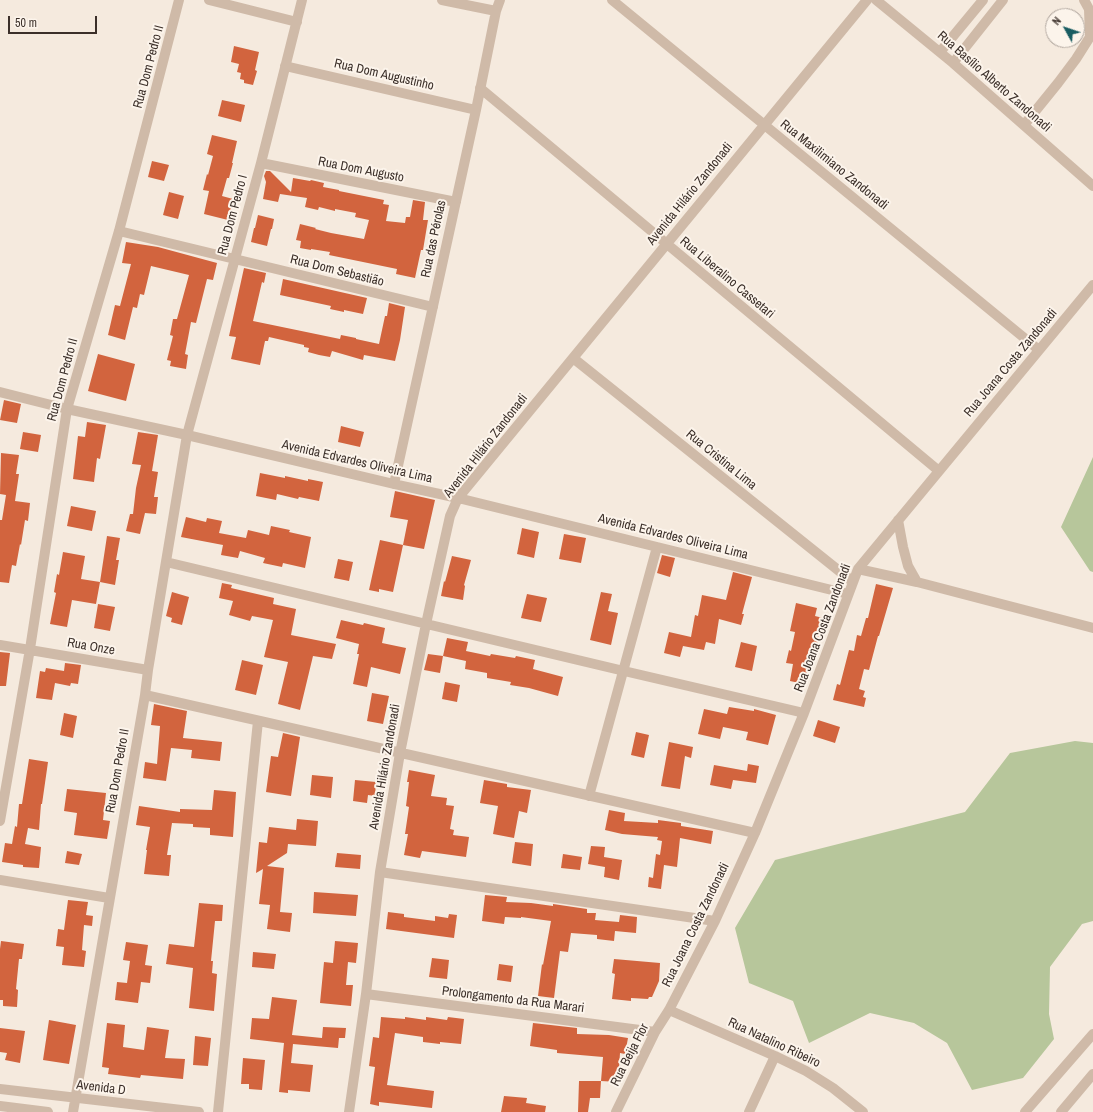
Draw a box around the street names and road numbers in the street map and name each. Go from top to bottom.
street label: Rua Dom Pedro II [130,24,168,110]
street label: Rua Basílio Alberto Zandonadi [934,28,1054,136]
street label: Rua Dom Augustinho [333,56,435,94]
street label: Rua Maxilimiano Zandonadi [777,117,891,213]
street label: Avenida Hilário Zandonadi [644,140,736,248]
street label: Rua Dom Augusto [317,154,405,186]
street label: Rua Dom Pedro I [215,173,251,257]
street label: Rua das Pérolas [418,199,450,279]
street label: Rua Liberalino Cassetari [677,234,777,322]
street label: Rua Dom Sebastião [289,252,385,290]
street label: Rua Joana Costa Zandonadi [961,306,1061,420]
street label: Rua Dom Pedro II [44,337,82,423]
street label: Avenida Hilário Zandonadi [441,391,531,501]
street label: Rua Cristina Lima [682,427,760,493]
street label: Avenida Edvardes Oliveira Lima [280,437,434,487]
street label: Avenida Edvardes Oliveira Lima [596,511,750,563]
street label: Rua Joana Costa Zandonadi [791,562,855,694]
street label: Rua Onze [66,635,116,659]
street label: Avenida Hilário Zandonadi [366,703,404,831]
street label: Rua Dom Pedro II [103,728,133,814]
street label: Rua Joana Costa Zandonadi [659,860,733,990]
street label: Prolongamento da Rua Marari [441,984,585,1016]
street label: Rua Natalino Ribeiro [725,1015,823,1071]
street label: Rua Beija Flor [608,1021,652,1089]
street label: Avenida D [75,1077,127,1099]

